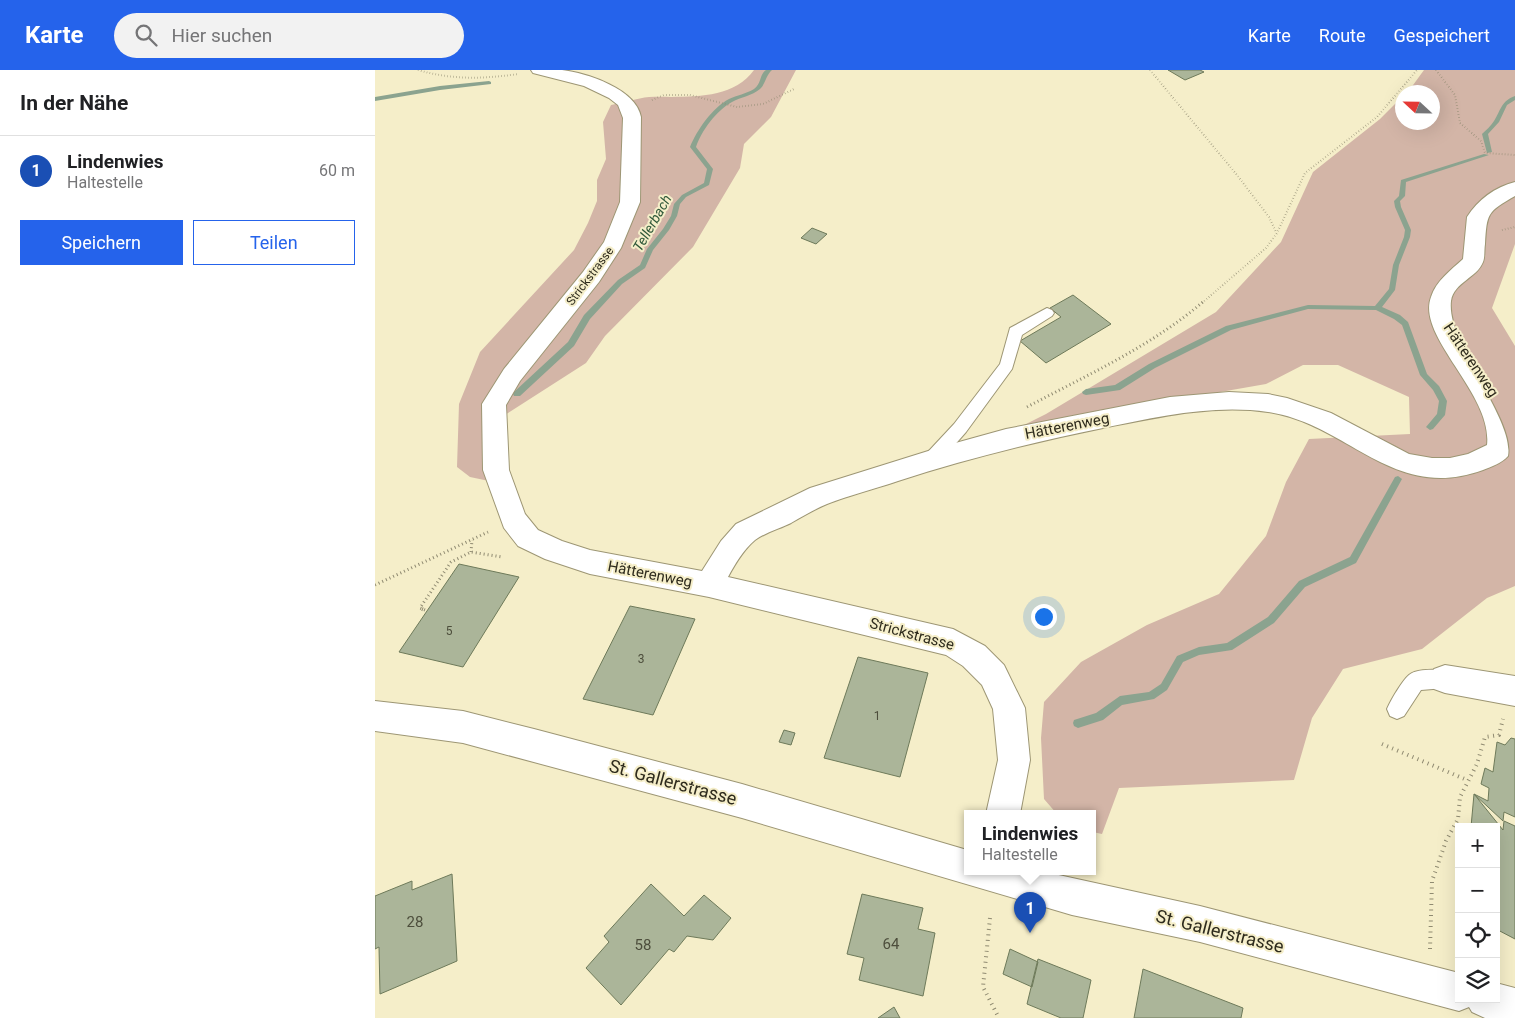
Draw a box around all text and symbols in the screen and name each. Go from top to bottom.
search box [114,13,464,58]
text: Karte [25,21,84,49]
icon: search [132,21,160,49]
text: Hier suchen [172,24,272,47]
text: Karte [1248,25,1291,46]
text: Route [1319,25,1366,46]
text: Gespeichert [1394,25,1490,46]
north arrow [1395,85,1440,130]
text: In der Nähe [20,91,128,115]
text: Lindenwies [67,150,164,173]
text: 1 [31,161,41,180]
text: 60 m [319,161,355,180]
text: Haltestelle [67,173,143,192]
water label: Tellerbach [629,192,675,254]
button: Speichern [20,220,183,265]
button: Teilen [193,220,355,265]
street label: Strickstrasse [563,244,617,308]
street label: Hätterenweg [1440,320,1502,400]
street label: Hätterenweg [1023,409,1111,443]
street label: Hätterenweg [606,557,694,591]
your location [1031,604,1057,630]
street label: Strickstrasse [868,614,956,654]
house number: 5 [446,624,453,638]
house number: 3 [638,652,644,666]
house number: 1 [874,709,880,723]
street label: St. Gallerstrasse [607,755,739,809]
popup [964,810,1096,875]
text: Lindenwies [982,822,1078,845]
map controls [1455,823,1500,1003]
button: + [1455,823,1500,868]
text: Haltestelle [982,845,1058,864]
button: − [1455,868,1500,913]
pin: 1 [1014,892,1046,933]
street label: St. Gallerstrasse [1154,905,1286,957]
house number: 28 [407,913,423,931]
button: locate [1455,913,1500,958]
house number: 64 [883,935,900,953]
house number: 58 [635,936,651,954]
button: layers [1455,958,1500,1003]

